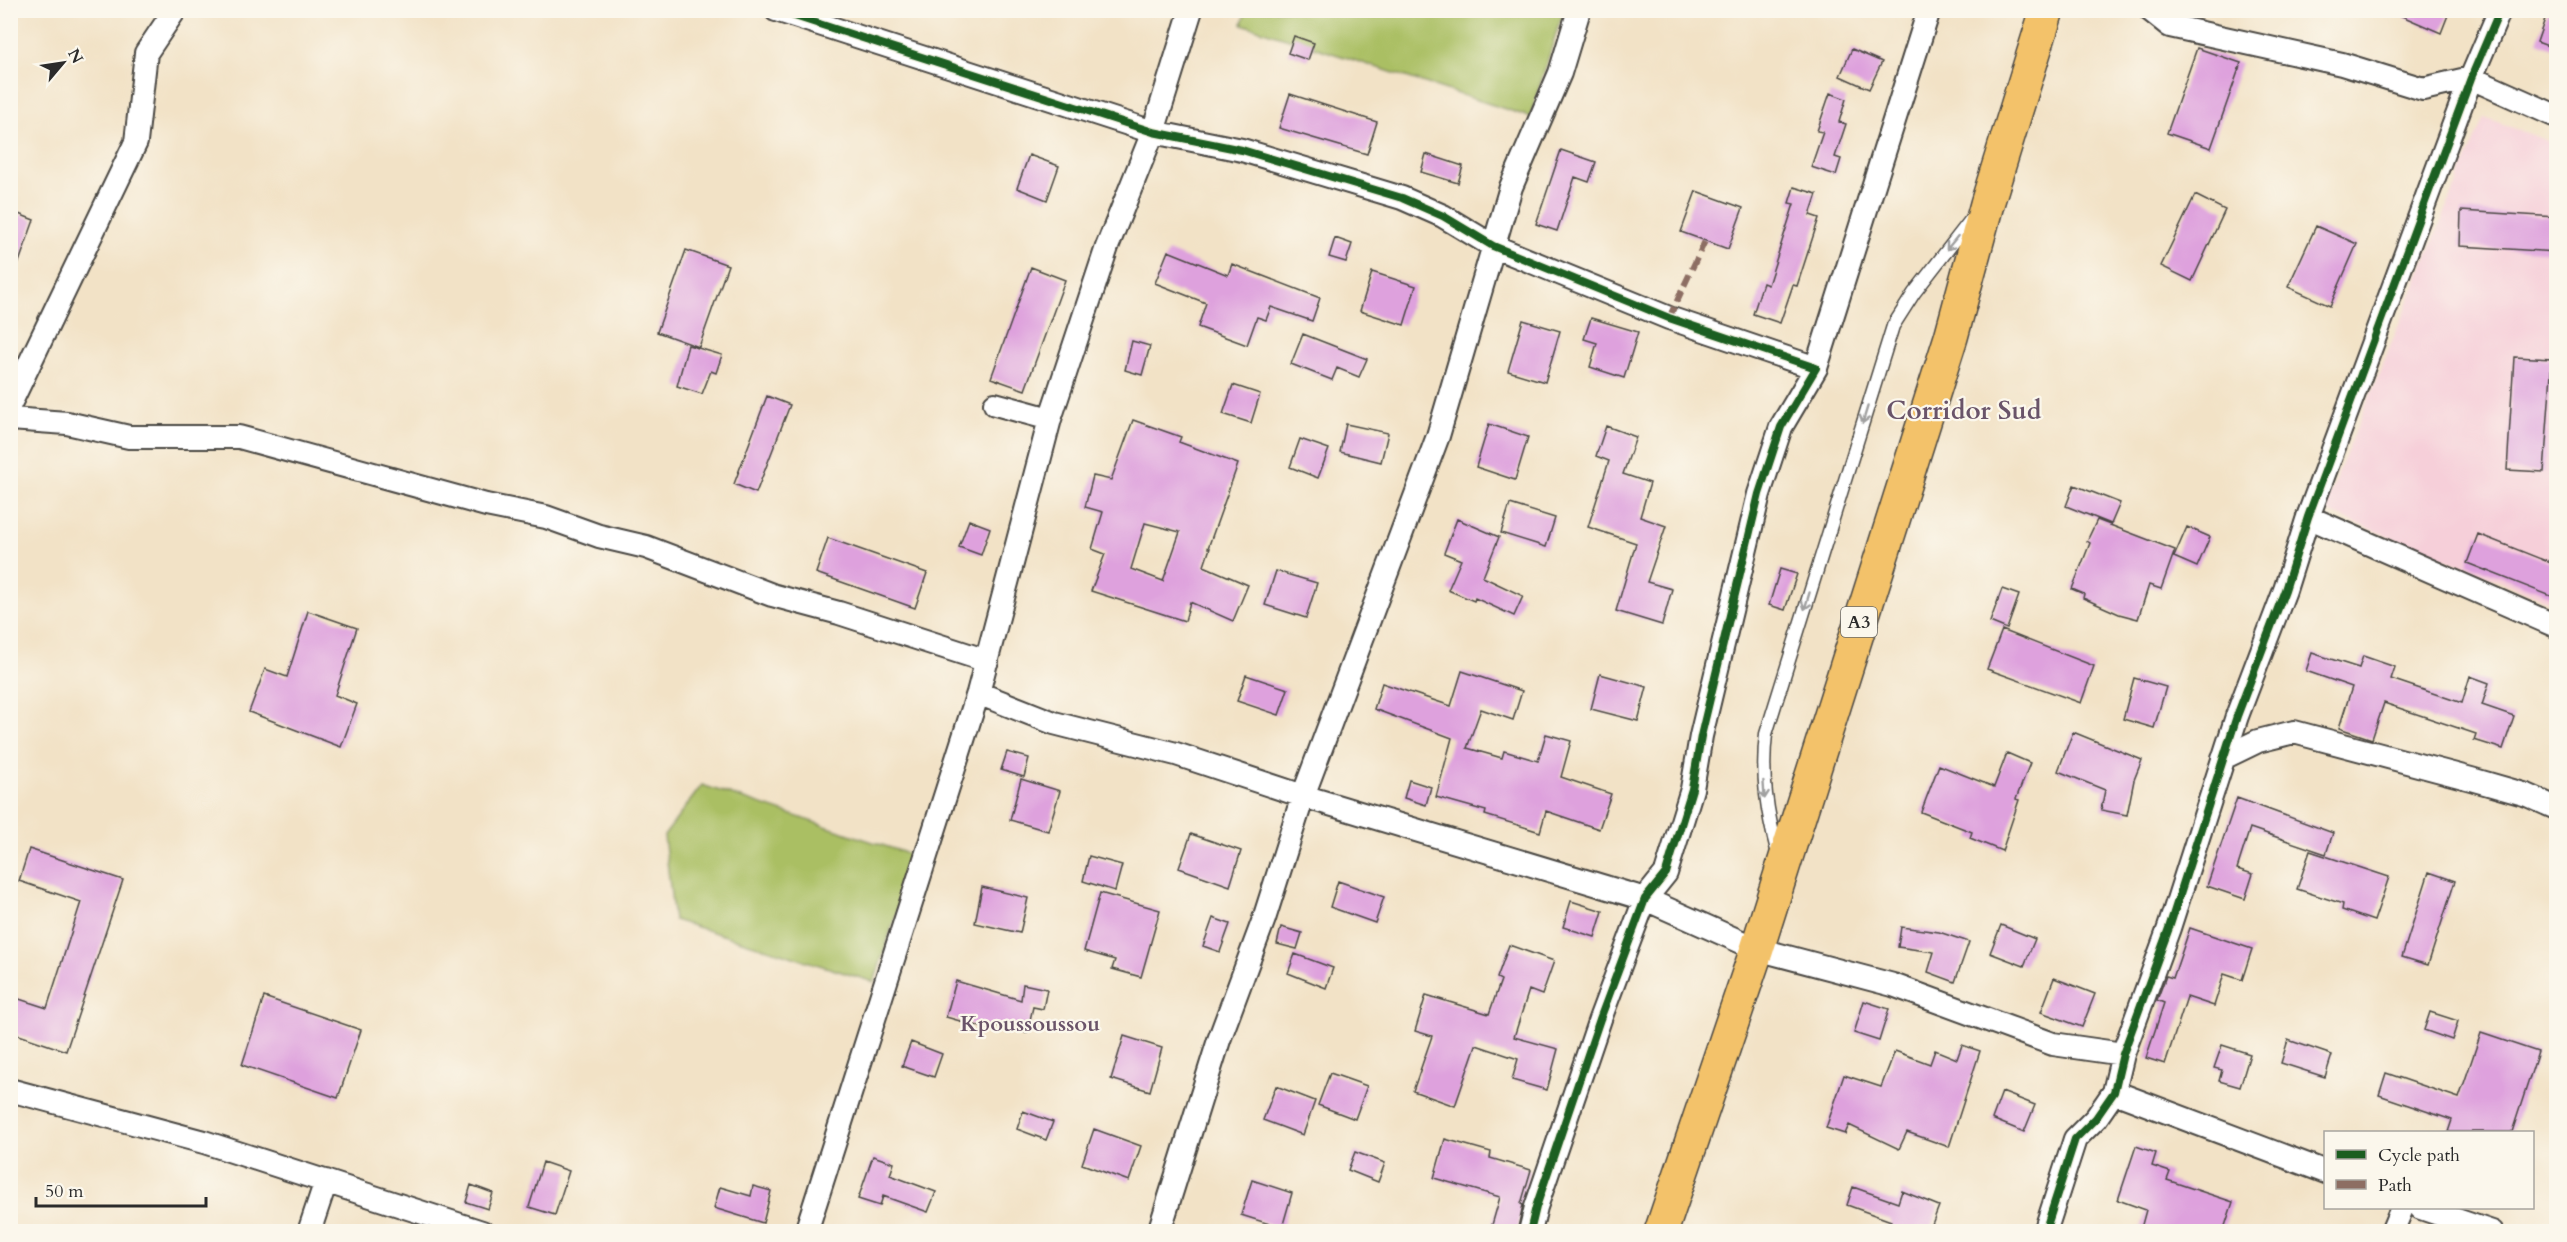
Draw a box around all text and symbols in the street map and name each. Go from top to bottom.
north arrow [33,33,93,93]
text: N [62,45,88,68]
one-way arrow [1945,235,1959,250]
district label: Corridor Sud [1886,393,2042,428]
one-way arrow [1859,405,1870,424]
one-way arrow [1801,591,1812,610]
road number: A3 [1841,607,1877,637]
one-way arrow [1759,779,1770,799]
district label: Kpoussoussou [960,1009,1100,1039]
legend [2324,1131,2534,1209]
text: Cycle path [2378,1143,2460,1168]
scale bar [36,1170,206,1208]
text: Path [2378,1173,2412,1198]
text: 50 m [45,1179,84,1204]

